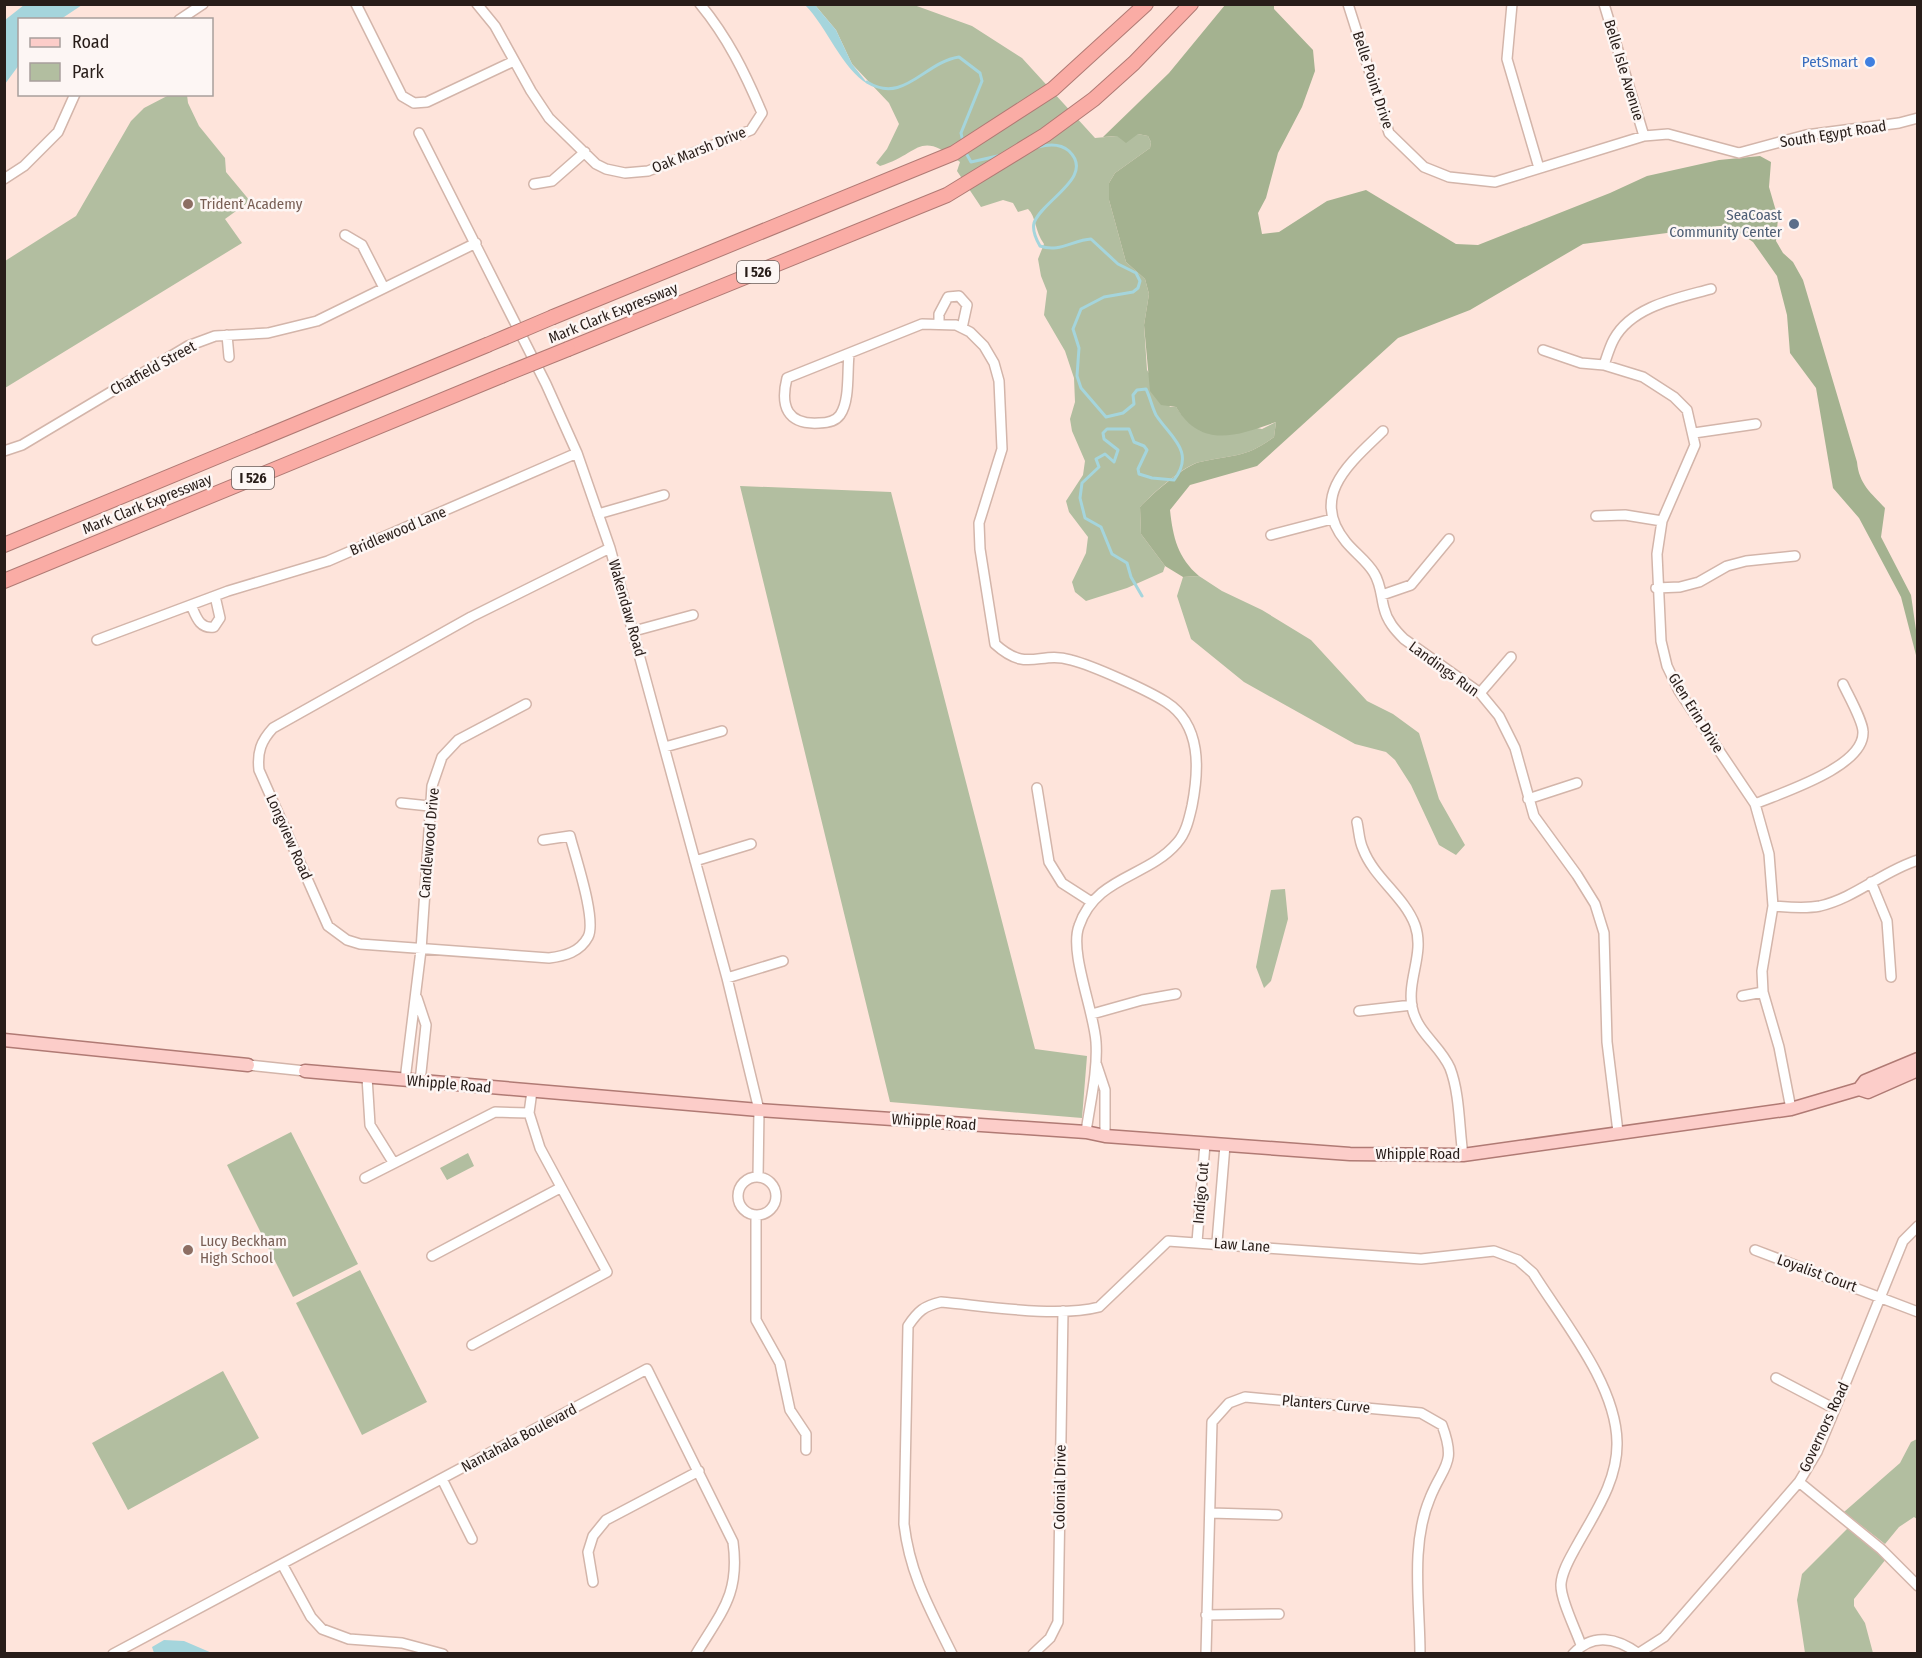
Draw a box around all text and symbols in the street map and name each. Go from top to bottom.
street label: Belle Isle Avenue [1600,17,1648,123]
legend [18,18,213,96]
street label: Belle Point Drive [1349,29,1397,131]
text: Road [72,31,109,53]
place label: PetSmart [1802,53,1858,71]
marker: PetSmart [1863,55,1877,69]
text: Park [72,61,105,83]
street label: South Egypt Road [1779,117,1887,151]
street label: Oak Marsh Drive [649,123,749,177]
place label: Trident Academy [200,195,303,213]
marker: Trident Academy [181,197,195,211]
place label: SeaCoast Community Center [1669,206,1783,241]
marker: SeaCoast Community Center [1787,217,1801,231]
road number: I 526 [737,261,779,283]
street label: Mark Clark Expressway [546,279,681,347]
street label: Chatfield Street [107,337,199,399]
road number: I 526 [232,467,274,489]
street label: Mark Clark Expressway [80,470,215,538]
street label: Bridlewood Lane [347,503,449,559]
street label: Wakendaw Road [605,557,649,659]
street label: Landings Run [1405,638,1483,700]
street label: Glen Erin Drive [1664,670,1728,756]
street label: Candlewood Drive [415,787,443,899]
street label: Longview Road [262,792,316,882]
street label: Whipple Road [406,1071,492,1097]
street label: Whipple Road [891,1110,977,1134]
street label: Whipple Road [1376,1145,1460,1163]
street label: Indigo Cut [1189,1161,1213,1225]
place label: Lucy Beckham High School [200,1232,287,1267]
street label: Law Lane [1213,1234,1271,1256]
marker: Lucy Beckham High School [181,1243,195,1257]
street label: Loyalist Court [1775,1250,1859,1296]
street label: Governors Road [1795,1379,1853,1475]
street label: Planters Curve [1281,1391,1371,1417]
street label: Nantahala Boulevard [458,1400,580,1476]
street label: Colonial Drive [1050,1444,1070,1530]

